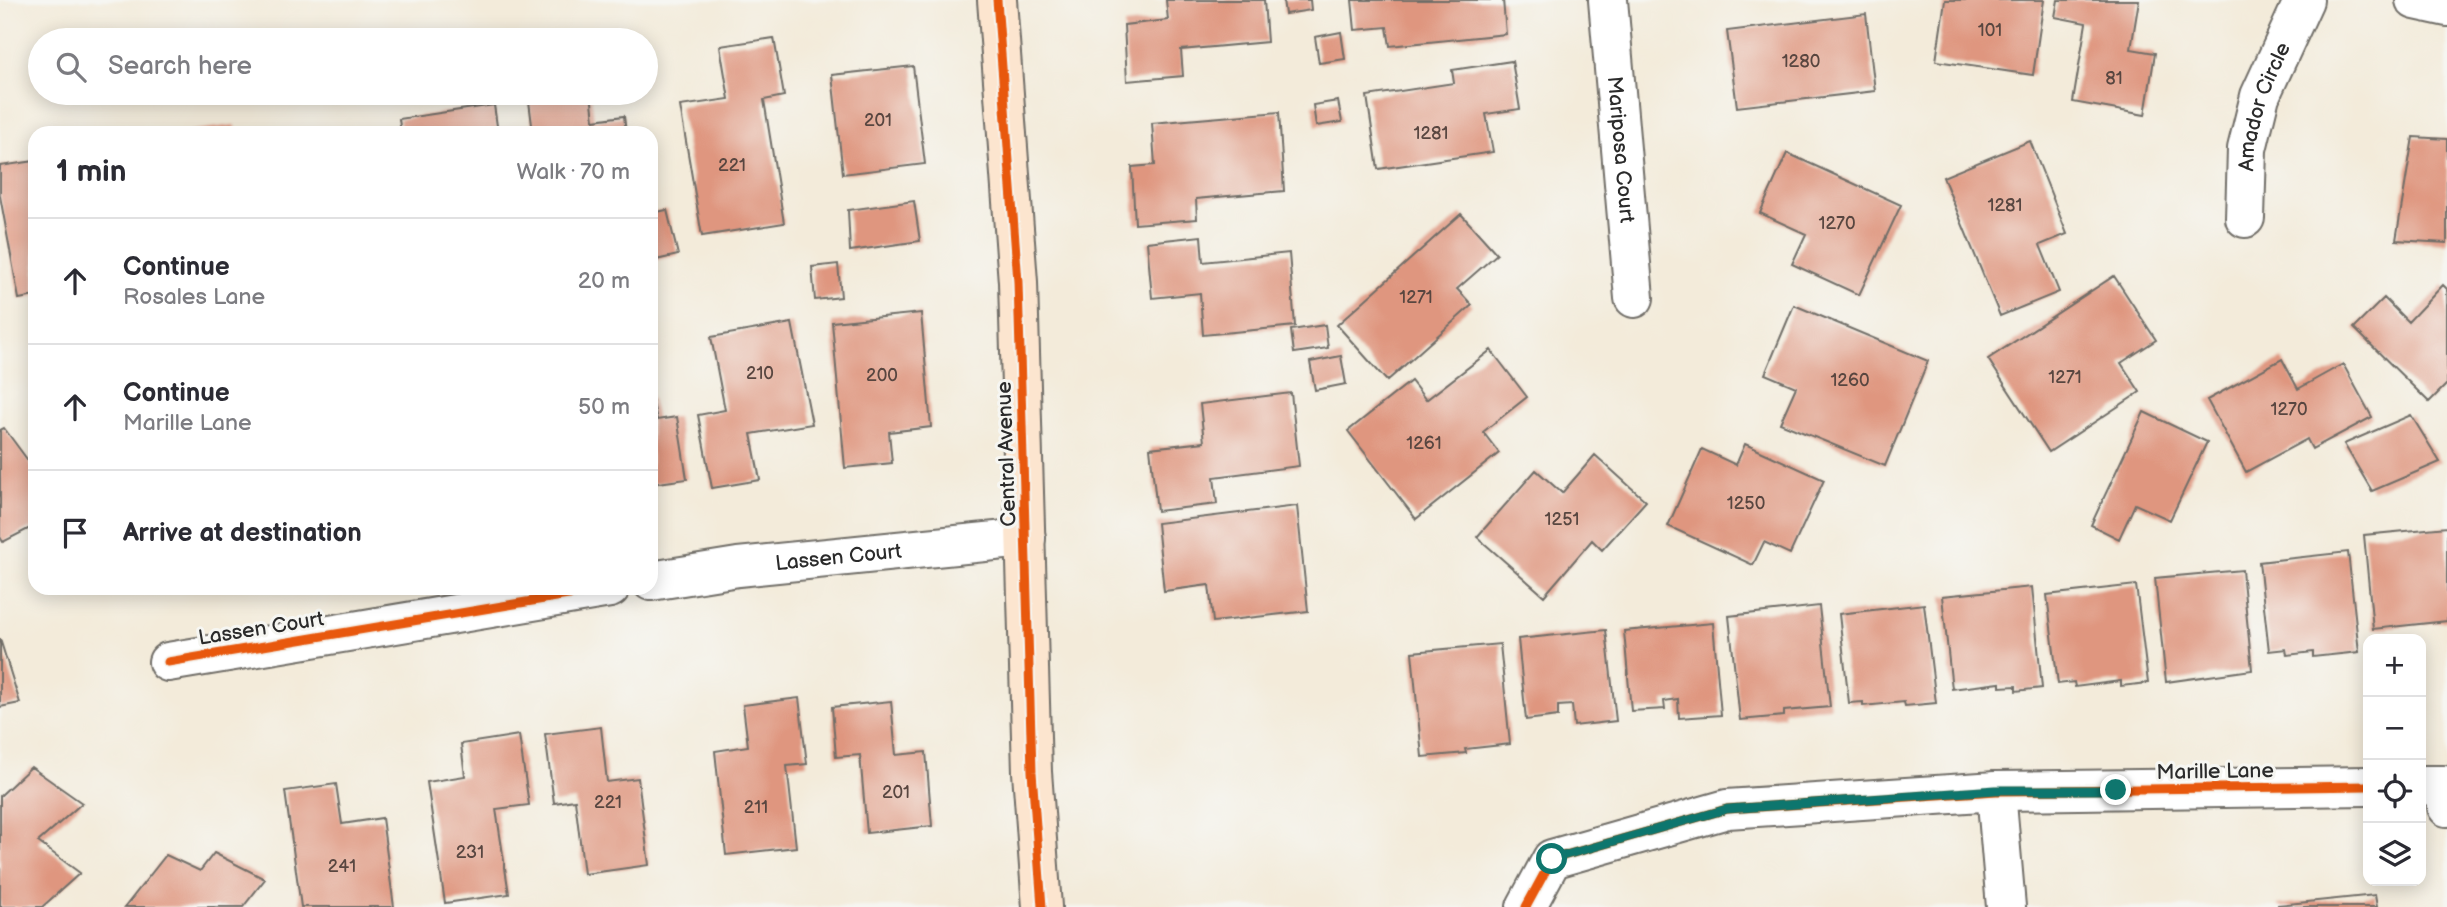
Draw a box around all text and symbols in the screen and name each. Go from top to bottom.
house number: 101 [1978,20,2002,41]
search box [28,28,658,105]
street label: Amador Circle [2234,39,2296,172]
icon: search [52,48,90,86]
text: Search here [108,51,252,82]
house number: 1280 [1782,51,1820,72]
house number: 81 [2105,68,2123,89]
street label: Mariposa Court [1602,75,1639,224]
house number: 201 [864,110,892,131]
house number: 1281 [1413,123,1449,144]
text: 1 min [56,154,126,190]
house number: 221 [718,155,746,176]
text: Walk · 70 m [516,158,630,186]
house number: 1281 [1987,195,2023,216]
house number: 1270 [1818,213,1856,234]
text: Continue [123,252,230,283]
icon: ahead [56,262,94,300]
text: 20 m [578,267,630,295]
text: Rosales Lane [123,283,265,311]
house number: 1271 [1399,287,1433,308]
house number: 210 [746,363,774,384]
house number: 200 [866,365,898,386]
house number: 1271 [2048,367,2082,388]
house number: 1260 [1830,370,1870,391]
text: Continue [123,378,230,409]
street label: Central Avenue [991,381,1022,527]
icon: ahead [56,388,94,426]
text: 50 m [578,393,630,421]
house number: 1270 [2270,399,2308,420]
text: Marille Lane [123,409,252,437]
house number: 1261 [1406,433,1442,454]
house number: 1250 [1727,493,1765,514]
house number: 1251 [1545,509,1579,530]
icon: arrive [56,514,94,552]
text: Arrive at destination [123,518,362,549]
street label: Lassen Court [774,539,903,576]
street label: Lassen Court [197,606,326,651]
map controls [2363,634,2426,886]
button: + [2363,634,2426,697]
button: − [2363,697,2426,760]
street label: Marille Lane [2156,758,2274,785]
button: locate [2363,760,2426,823]
route end [2100,774,2131,805]
house number: 201 [882,782,910,803]
house number: 221 [594,792,622,813]
house number: 211 [744,797,768,818]
button: layers [2363,823,2426,886]
house number: 231 [456,842,484,863]
route start [1536,843,1567,874]
house number: 241 [328,856,356,877]

